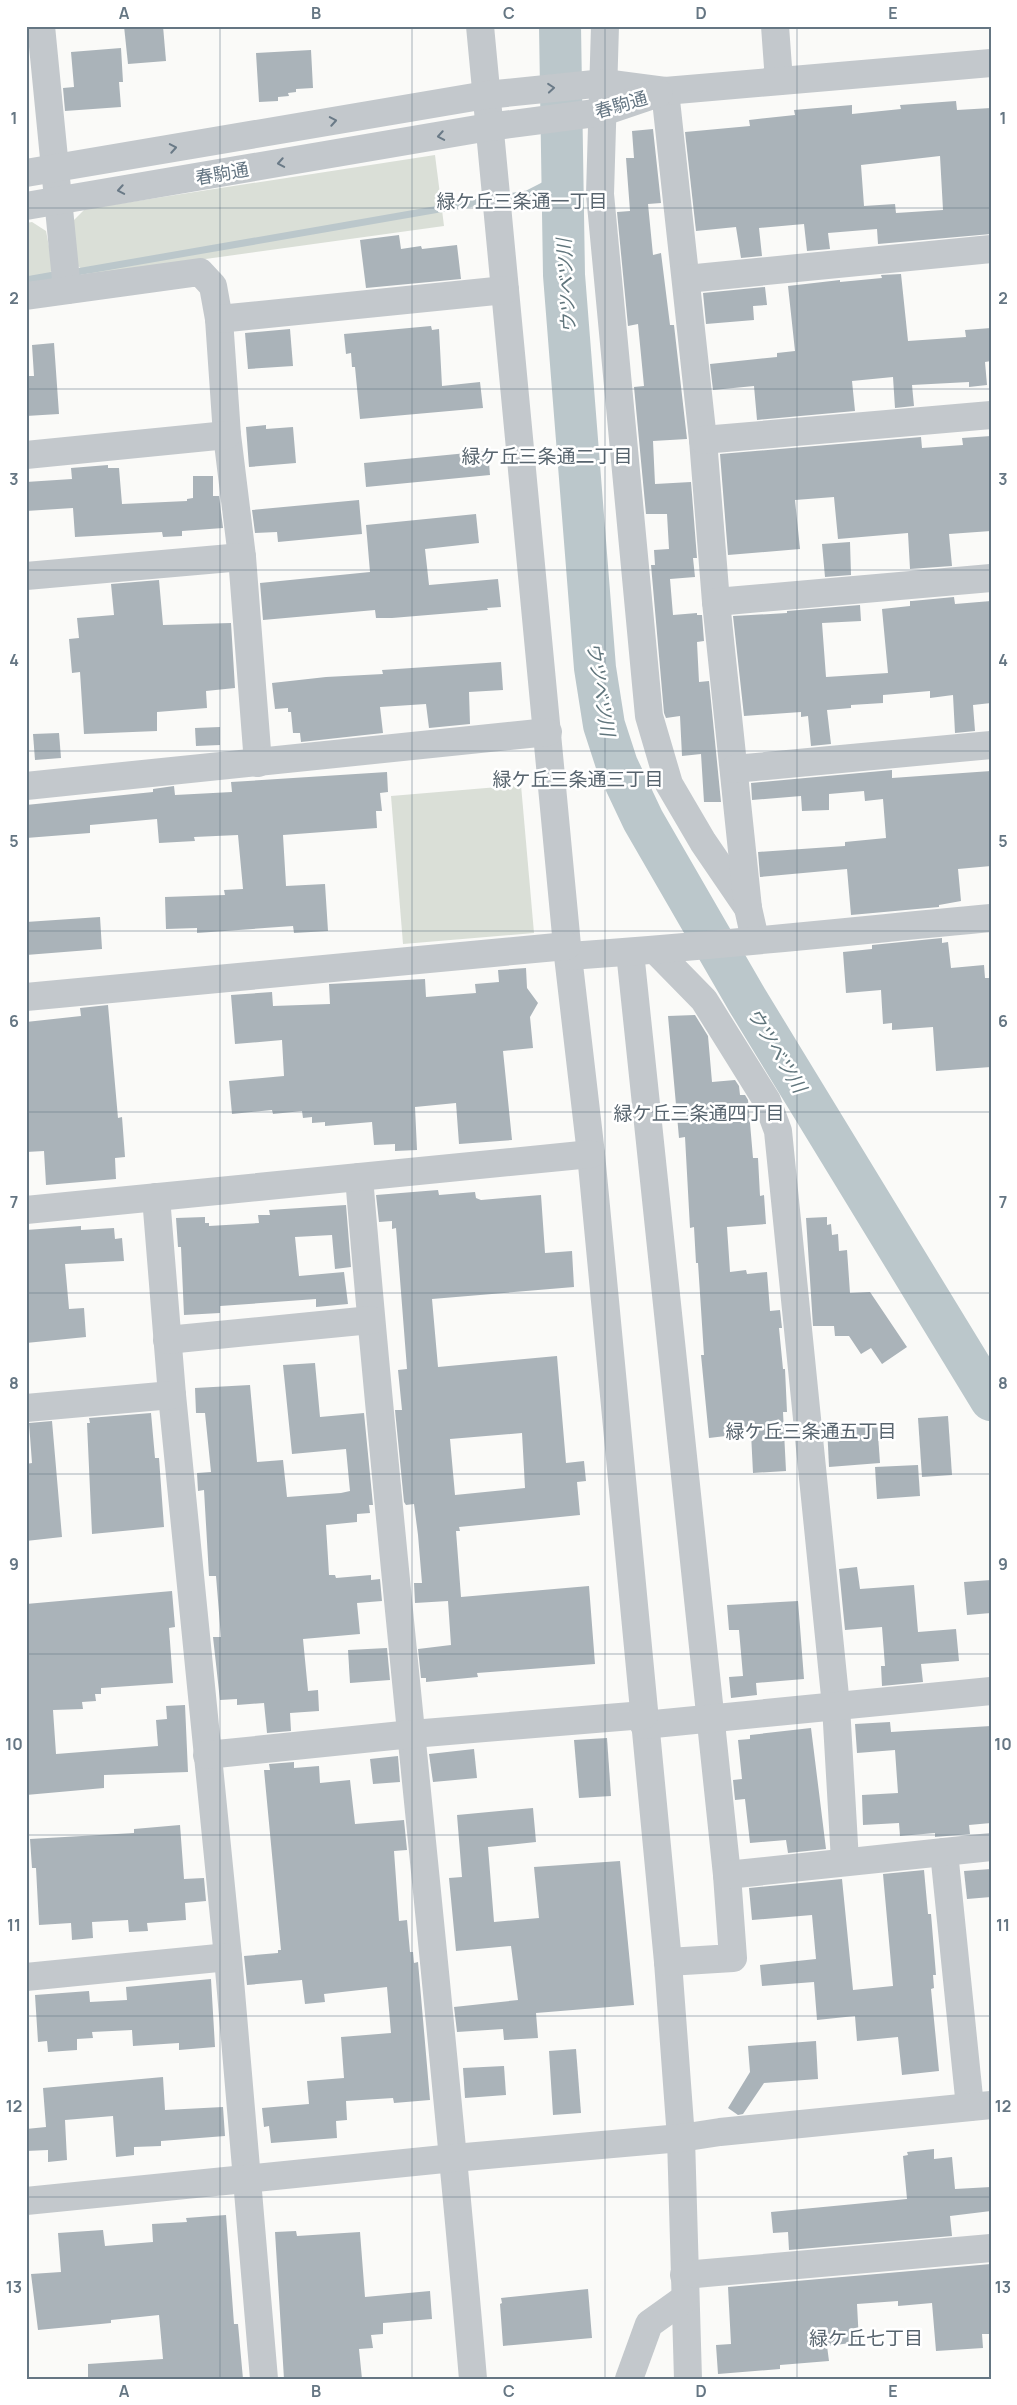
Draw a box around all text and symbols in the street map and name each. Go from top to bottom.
text: A [119,2,130,24]
text: B [311,2,321,24]
text: C [503,2,515,24]
text: D [695,2,707,24]
text: E [888,2,898,24]
one-way arrow [547,83,555,94]
street label: 春駒通 [592,85,650,123]
text: 1 [10,107,18,129]
text: 1 [999,107,1007,129]
one-way arrow [329,116,338,126]
one-way arrow [437,130,446,140]
one-way arrow [169,144,177,154]
street label: 春駒通 [193,156,251,190]
one-way arrow [277,157,285,167]
one-way arrow [116,185,125,195]
district label: 緑ケ丘三条通一丁目 [436,188,608,214]
water label: ウツベツ川 [550,236,581,334]
text: 2 [9,287,19,309]
text: 2 [998,287,1008,309]
district label: 緑ケ丘三条通二丁目 [461,443,633,469]
text: 3 [9,468,19,490]
text: 3 [998,468,1008,490]
water label: ウツベツ川 [581,640,622,740]
text: 4 [9,649,19,671]
text: 4 [998,649,1008,671]
district label: 緑ケ丘三条通三丁目 [492,766,664,792]
text: 5 [9,830,19,852]
text: 5 [998,830,1008,852]
water label: ウツベツ川 [741,1003,814,1099]
text: 6 [9,1010,19,1032]
text: 6 [998,1010,1008,1032]
district label: 緑ケ丘三条通四丁目 [613,1100,785,1126]
text: 7 [10,1191,18,1213]
text: 7 [999,1191,1007,1213]
text: 8 [9,1372,19,1394]
text: 8 [998,1372,1008,1394]
district label: 緑ケ丘三条通五丁目 [725,1418,897,1444]
text: 9 [9,1553,19,1575]
text: 9 [998,1553,1008,1575]
text: 10 [5,1733,23,1755]
text: 10 [994,1733,1012,1755]
text: 11 [7,1914,21,1936]
text: 11 [996,1914,1010,1936]
text: 12 [6,2095,22,2117]
text: 12 [995,2095,1011,2117]
text: 13 [6,2276,22,2298]
text: 13 [995,2276,1011,2298]
district label: 緑ケ丘七丁目 [809,2325,923,2351]
text: A [119,2380,130,2402]
text: B [311,2380,321,2402]
text: C [503,2380,515,2402]
text: D [695,2380,707,2402]
text: E [888,2380,898,2402]

